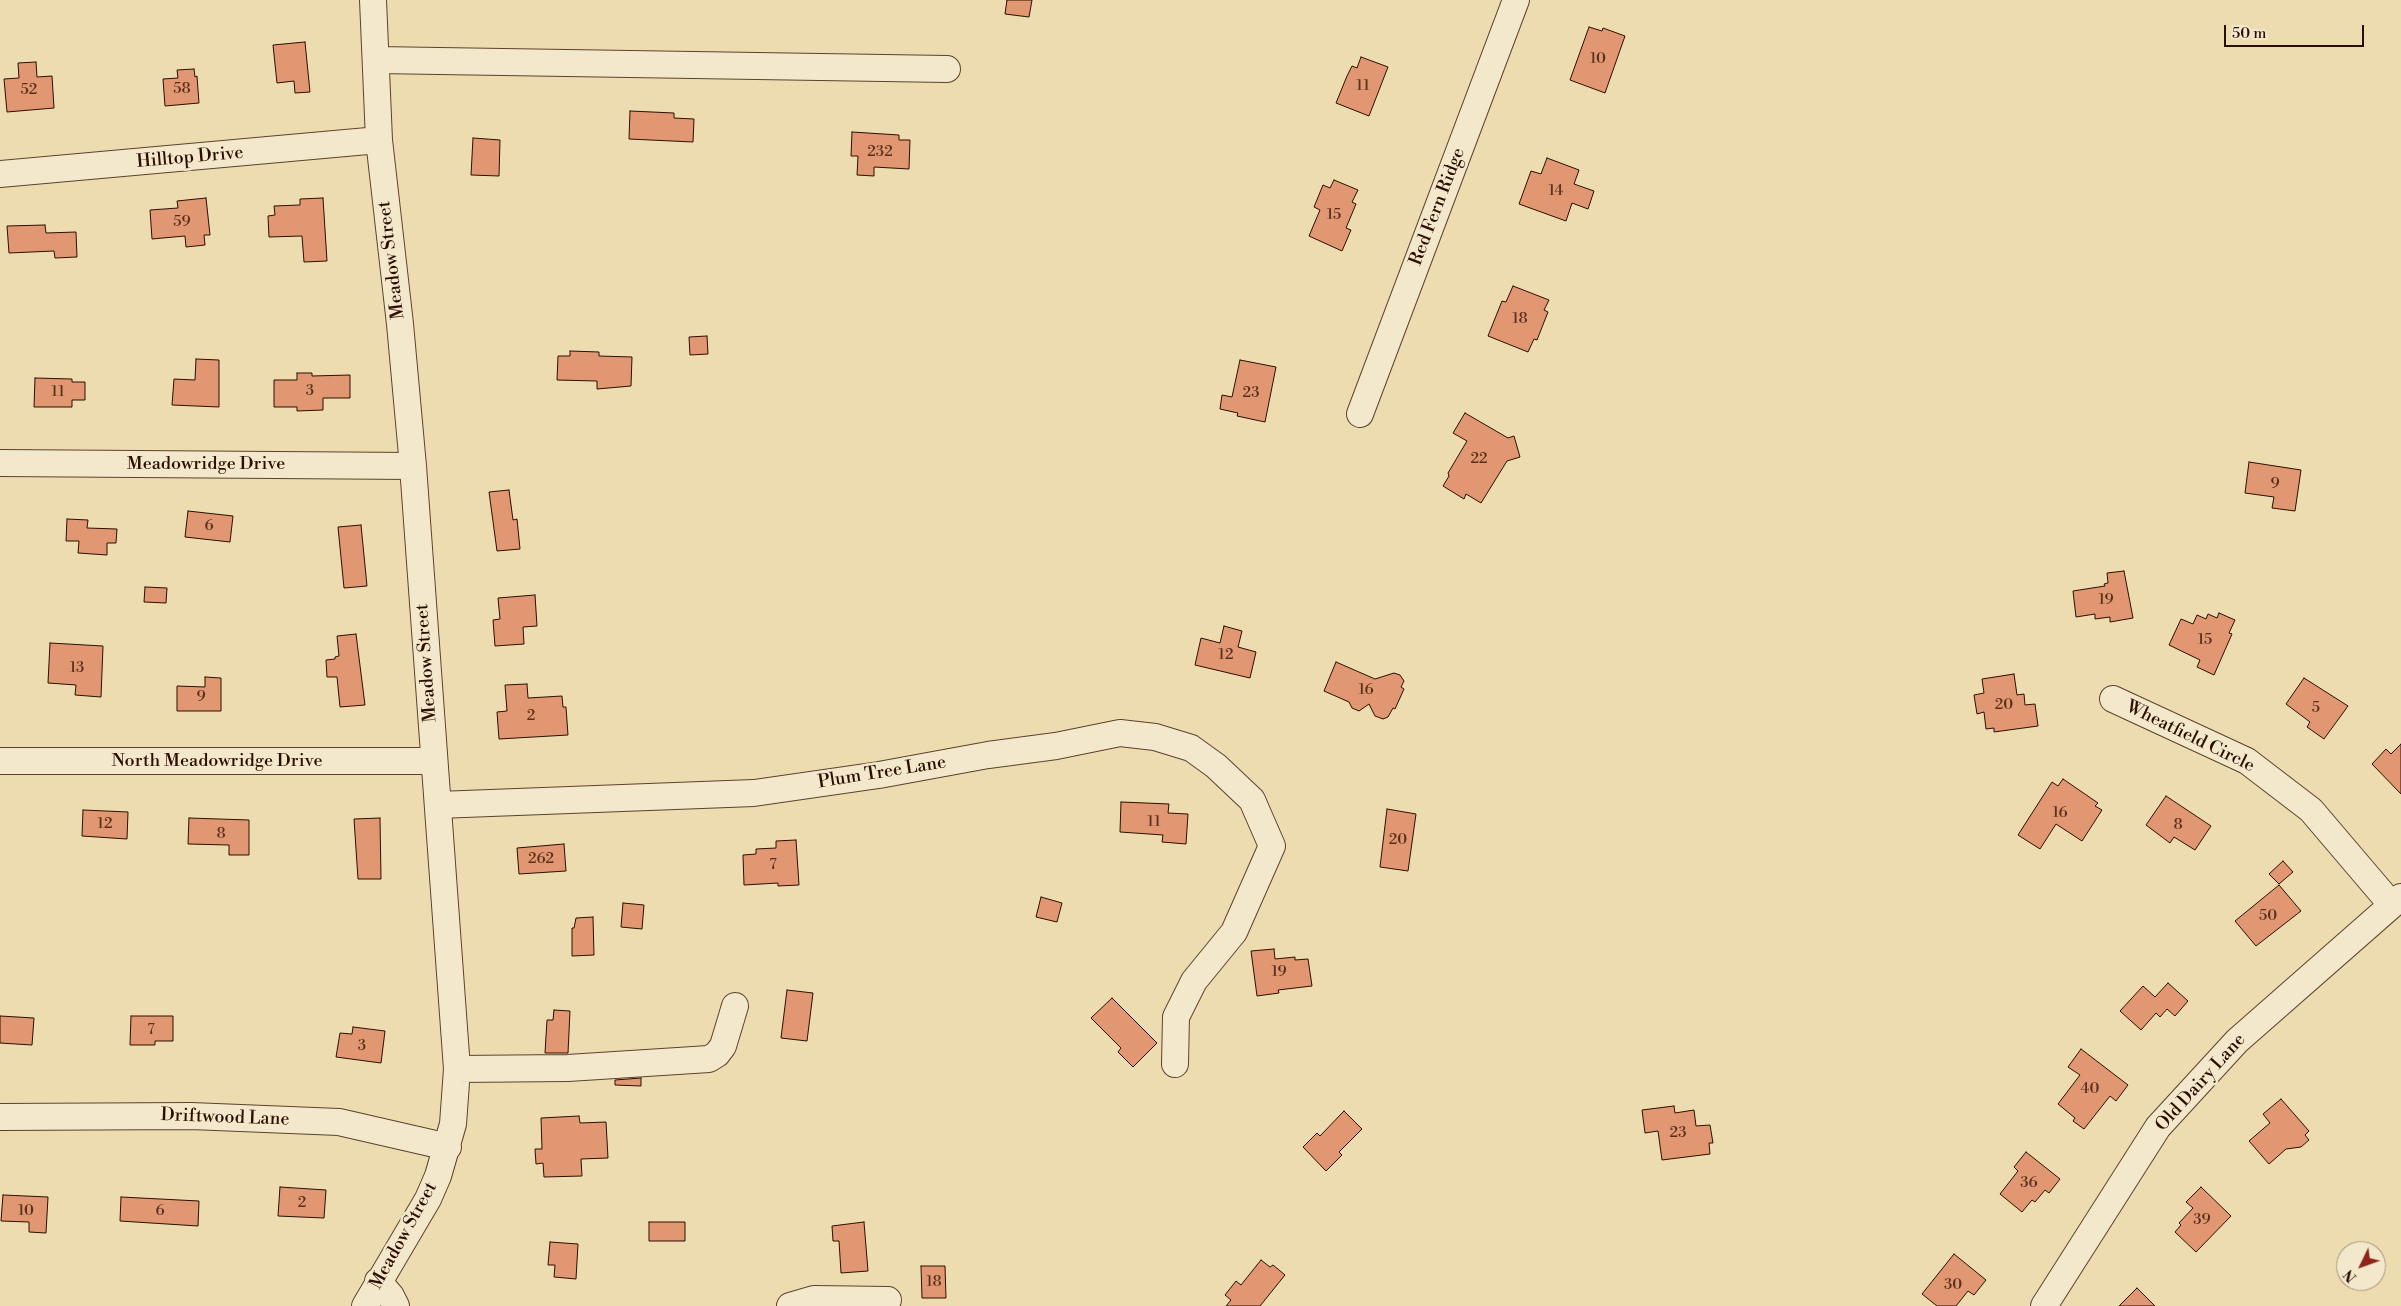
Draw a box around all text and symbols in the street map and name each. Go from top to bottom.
scale bar [2226,15,2366,47]
text: 50 m [2232,24,2266,43]
house number: 10 [1590,50,1606,68]
house number: 11 [1356,77,1370,95]
house number: 58 [173,80,191,98]
house number: 52 [21,81,37,99]
street label: Hilltop Drive [136,143,244,173]
house number: 232 [867,143,893,161]
street label: Red Fern Ridge [1406,145,1470,269]
house number: 14 [1549,182,1563,200]
street label: Meadow Street [374,200,410,320]
house number: 15 [1327,206,1341,224]
house number: 59 [173,213,191,231]
house number: 18 [1512,310,1528,328]
house number: 3 [306,382,314,400]
house number: 11 [51,383,65,401]
house number: 23 [1243,384,1259,402]
house number: 22 [1470,450,1488,468]
street label: Meadowridge Drive [127,454,285,476]
house number: 9 [2270,475,2280,493]
house number: 6 [204,517,214,535]
house number: 19 [2098,591,2114,609]
street label: Meadow Street [412,603,442,723]
house number: 15 [2198,631,2212,649]
house number: 12 [1218,646,1234,664]
house number: 13 [70,659,84,677]
house number: 16 [1358,681,1374,699]
house number: 9 [196,688,206,706]
house number: 20 [1995,696,2013,714]
street label: Wheatfield Circle [2122,697,2258,777]
house number: 5 [2312,699,2320,717]
house number: 2 [527,707,535,725]
street label: North Meadowridge Drive [111,751,323,773]
street label: Plum Tree Lane [816,752,948,794]
house number: 16 [2052,804,2068,822]
house number: 11 [1147,813,1161,831]
house number: 12 [97,815,113,833]
house number: 8 [2173,816,2183,834]
house number: 8 [216,825,226,843]
house number: 20 [1389,831,1407,849]
house number: 262 [528,850,554,868]
house number: 7 [769,856,777,874]
house number: 50 [2259,907,2277,925]
house number: 19 [1271,963,1287,981]
house number: 7 [147,1021,155,1039]
street label: Old Dairy Lane [2151,1030,2251,1136]
house number: 3 [358,1037,366,1055]
house number: 40 [2081,1080,2099,1098]
street label: Driftwood Lane [160,1105,290,1131]
house number: 23 [1670,1124,1686,1142]
house number: 36 [2020,1174,2038,1192]
street label: Meadow Street [366,1179,442,1293]
house number: 2 [298,1194,306,1212]
house number: 10 [18,1202,34,1220]
house number: 6 [155,1202,165,1220]
house number: 39 [2193,1211,2211,1229]
north arrow [2336,1241,2386,1291]
text: N [2340,1265,2361,1286]
house number: 18 [926,1273,942,1291]
house number: 30 [1944,1276,1962,1294]

